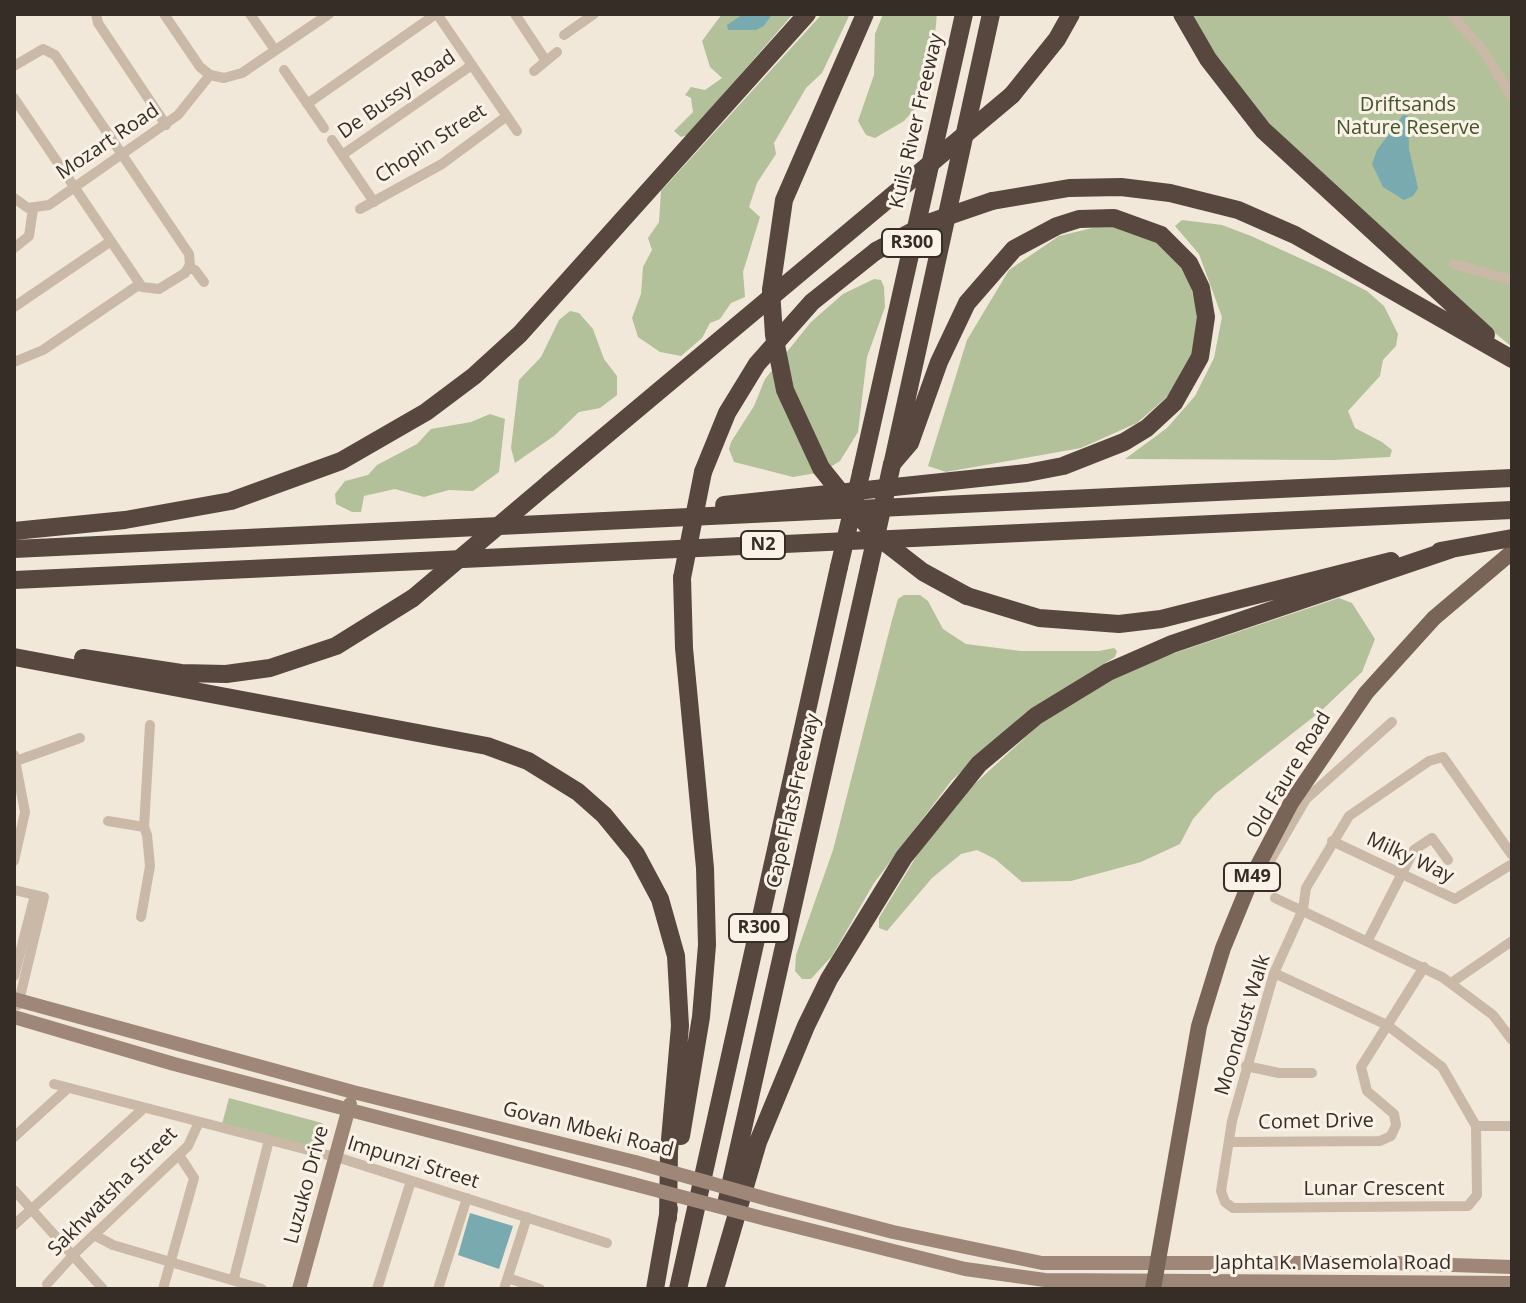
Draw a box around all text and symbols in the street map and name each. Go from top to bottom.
street label: Kuils River Freeway [885,31,949,211]
street label: De Bussy Road [334,46,460,144]
park label: Driftsands Nature Reserve [1336,93,1480,140]
street label: Mozart Road [52,99,164,185]
street label: Chopin Street [371,99,491,189]
road number: R300 [882,229,942,257]
road number: N2 [741,531,785,559]
street label: Old Faure Road [1242,707,1336,843]
street label: Cape Flats Freeway [762,711,826,891]
street label: Milky Way [1363,827,1457,889]
road number: M49 [1224,863,1280,891]
road number: R300 [729,914,789,942]
street label: Moondust Walk [1210,952,1276,1098]
street label: Govan Mbeki Road [500,1097,676,1163]
street label: Comet Drive [1258,1109,1374,1135]
street label: Sakhwatsha Street [44,1123,182,1261]
street label: Luzuko Drive [280,1123,334,1247]
street label: Impunzi Street [344,1132,482,1194]
street label: Lunar Crescent [1303,1177,1445,1201]
street label: Japhta K. Masemola Road [1215,1251,1451,1275]

